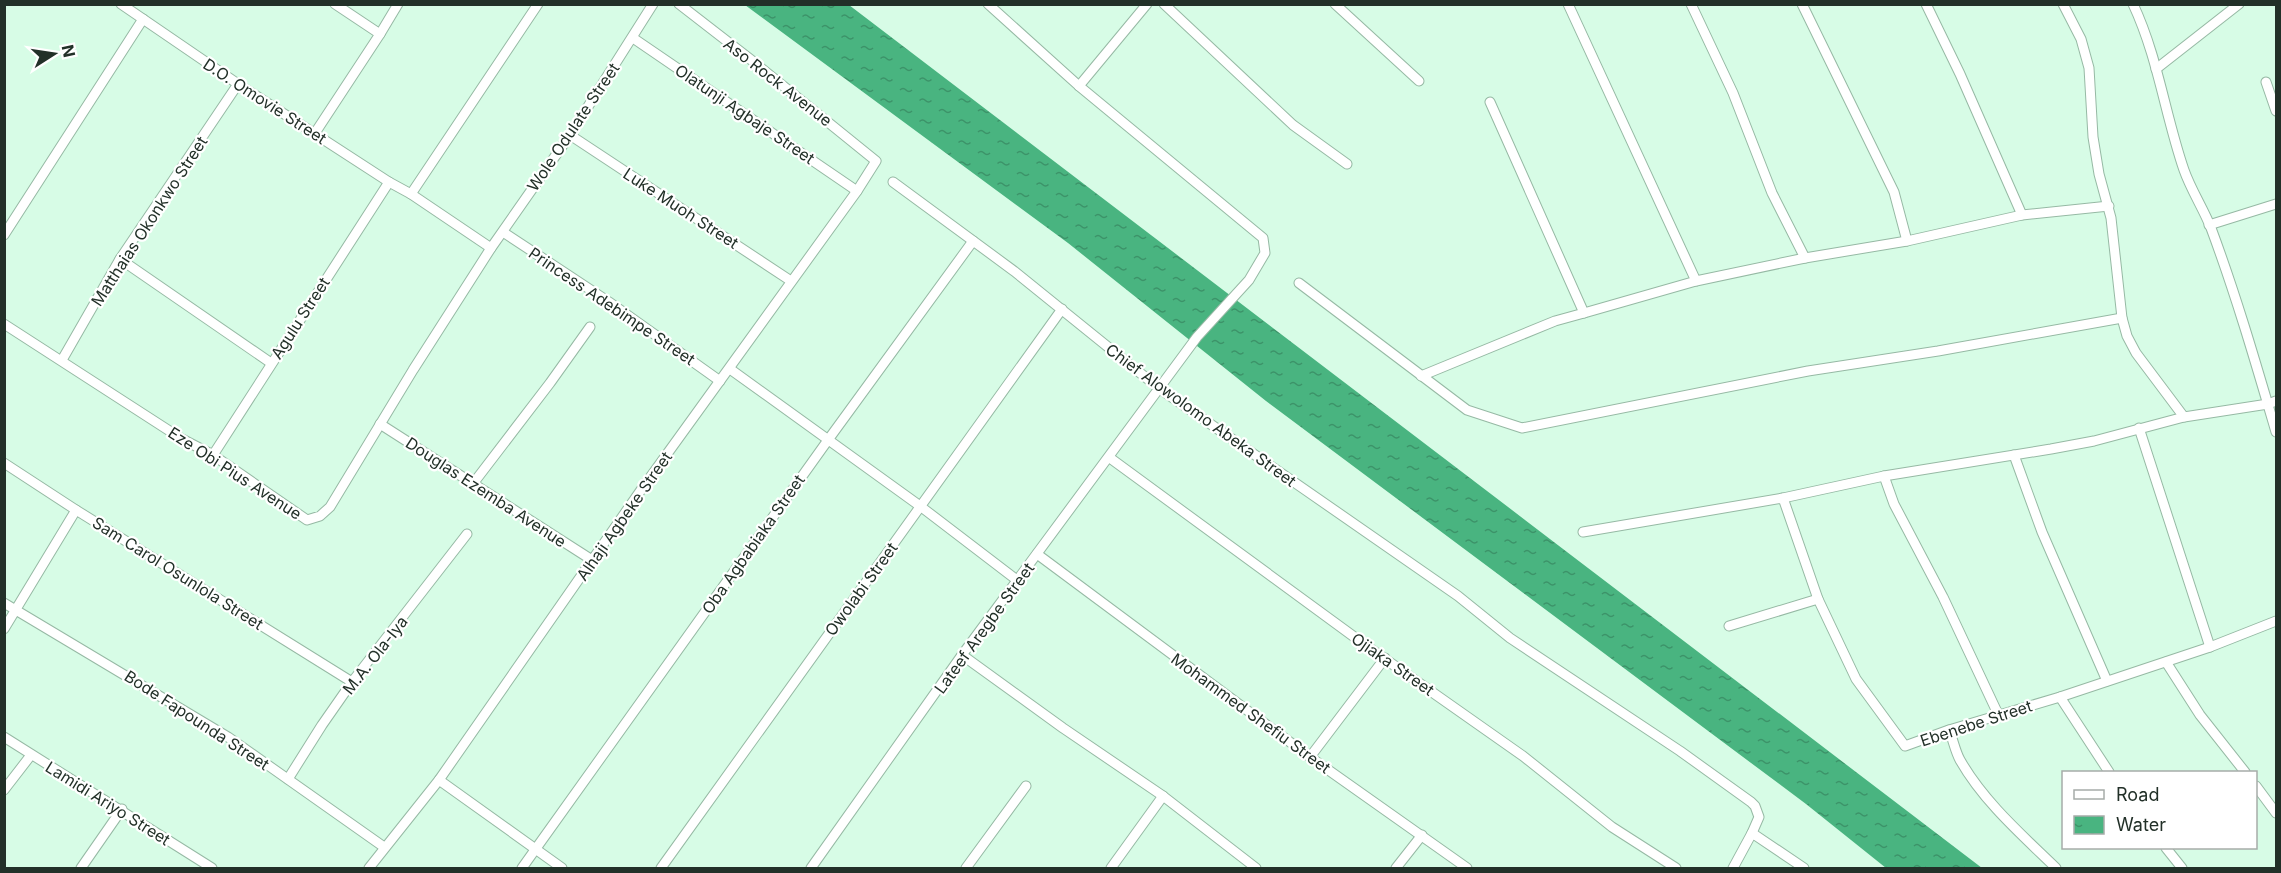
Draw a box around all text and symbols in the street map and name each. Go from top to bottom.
north arrow [24,24,84,84]
street label: Aso Rock Avenue [720,34,836,130]
text: N [58,43,80,59]
street label: D.O. Omovie Street [200,54,330,148]
street label: Wole Odulate Street [523,59,623,195]
street label: Olatunji Agbaje Street [671,60,819,168]
street label: Matthaias Okonkwo Street [87,132,211,310]
street label: Luke Muoh Street [620,163,742,253]
street label: Princess Adebimpe Street [525,243,699,369]
street label: Agulu Street [266,273,334,363]
street label: Chief Alowolomo Abeka Street [1102,339,1300,491]
street label: Eze Obi Pius Avenue [164,422,306,524]
street label: Douglas Ezemba Avenue [402,433,570,551]
street label: Alhaji Agbeke Street [572,448,676,584]
street label: Oba Agbabiaka Street [697,470,809,618]
street label: Sam Carol Osunlola Street [89,512,267,634]
street label: Owolabi Street [820,538,902,640]
street label: Lateef Aregbe Street [930,559,1038,697]
street label: M.A. Ola-Iya [338,612,412,698]
street label: Ojiaka Street [1348,628,1438,700]
street label: Mohammed Shefiu Street [1167,648,1335,778]
street label: Bode Fapounda Street [121,666,273,774]
street label: Ebenebe Street [1918,696,2034,750]
street label: Lamidi Ariyo Street [42,757,174,849]
legend [2062,771,2257,849]
text: Road [2116,784,2159,805]
text: Water [2116,814,2166,835]

